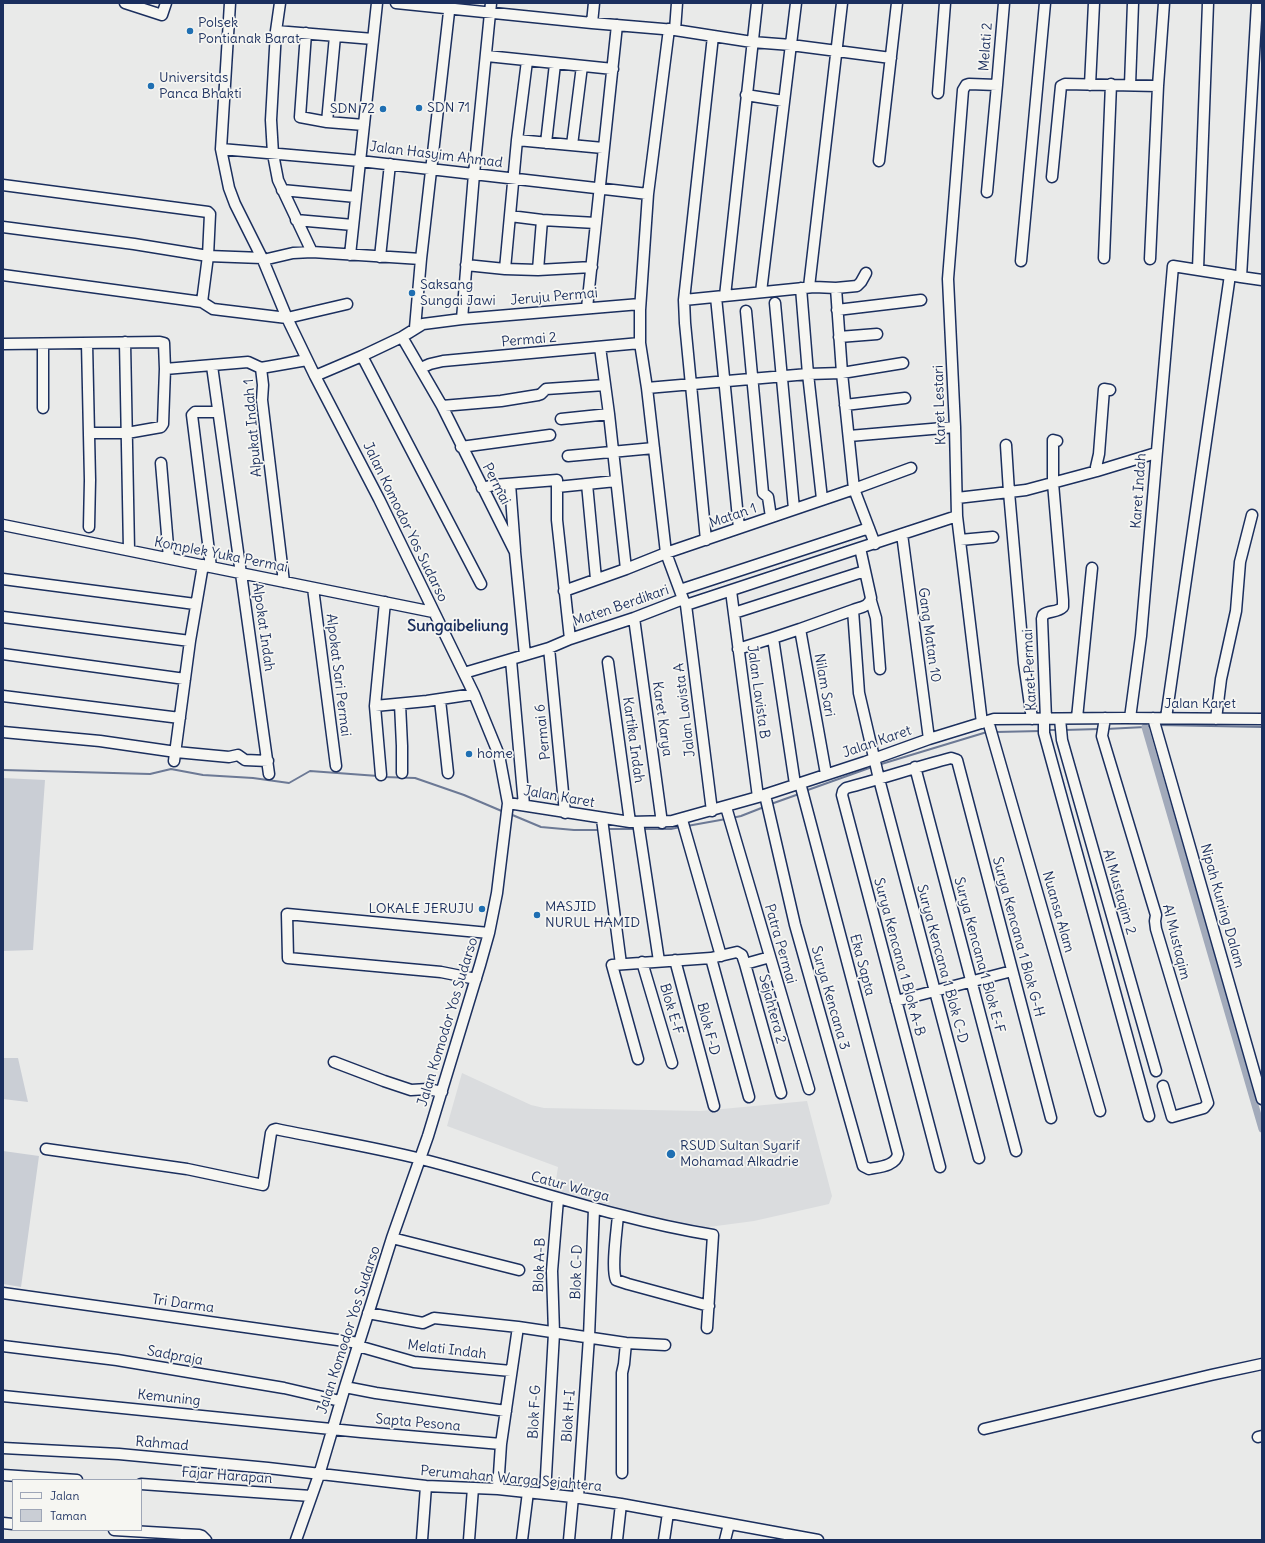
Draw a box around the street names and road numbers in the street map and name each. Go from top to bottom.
street label: Melati 2 [976,22,996,72]
street label: Jalan Hasyim Ahmad [368,138,504,172]
street label: Jeruju Permai [510,285,598,309]
street label: Permai 2 [501,329,557,351]
street label: Karet Lestari [930,365,950,445]
street label: Alpukat Indah 1 [240,378,266,478]
street label: Jalan Komodor Yos Sudarso [359,439,451,605]
street label: Karet Indah [1128,453,1150,529]
street label: Permai [478,460,514,508]
street label: Matan 1 [707,500,759,532]
street label: Komplek Yuka Permai [153,534,289,576]
street label: Alpokat Indah [248,582,278,672]
street label: Maten Berdikari [571,582,671,630]
street label: Gang Matan 10 [914,587,944,683]
street label: Alpokat Sari Permai [322,613,354,737]
street label: Karet Permai [1019,629,1041,711]
street label: Jalan Lavista B [743,644,773,740]
street label: Nilam Sari [810,652,838,718]
street label: Jalan Lavista A [671,662,699,758]
street label: Karet Karya [648,680,676,758]
street label: Kartika Indah [619,696,647,784]
street label: Jalan Karet [1164,696,1236,712]
street label: Permai 6 [532,703,554,761]
street label: Jalan Karet [840,722,914,762]
street label: Jalan Karet [522,782,596,812]
street label: Nipah Kuning Dalam [1196,842,1248,970]
street label: Al Mustaqim 2 [1099,847,1139,937]
street label: Surya Kencana 1 Blok G-H [989,855,1047,1019]
street label: Nuansa Alam [1038,869,1078,955]
street label: Surya Kencana 1 Blok E-F [950,875,1008,1035]
street label: Surya Kencana 1 Blok A-B [870,876,928,1038]
street label: Surya Kencana 1 Blok C-D [913,883,971,1045]
street label: Patra Permai [761,902,799,986]
street label: Al Mustaqim [1159,903,1193,981]
street label: Eka Sapta [846,932,878,998]
street label: Jalan Komodor Yos Sudarso [414,935,482,1109]
street label: Surya Kencana 3 [807,944,853,1052]
street label: Sejahtera 2 [755,973,789,1045]
street label: Blok E-F [656,982,686,1036]
street label: Blok F-D [693,1001,723,1057]
street label: Catur Warga [529,1168,611,1206]
street label: Blok A-B [531,1237,549,1293]
street label: Jalan Komodor Yos Sudarso [314,1244,384,1416]
street label: Blok C-D [568,1244,586,1300]
street label: Tri Darma [151,1291,215,1317]
street label: Melati Indah [407,1337,487,1363]
street label: Sadpraja [146,1343,204,1369]
street label: Blok F-G [525,1385,545,1439]
street label: Kemuning [137,1386,201,1410]
street label: Blok H-I [559,1389,579,1443]
street label: Sapta Pesona [375,1411,461,1435]
street label: Rahmad [135,1433,189,1455]
street label: Perumahan Warga Sejahtera [420,1463,602,1495]
street label: Fajar Harapan [181,1464,273,1488]

